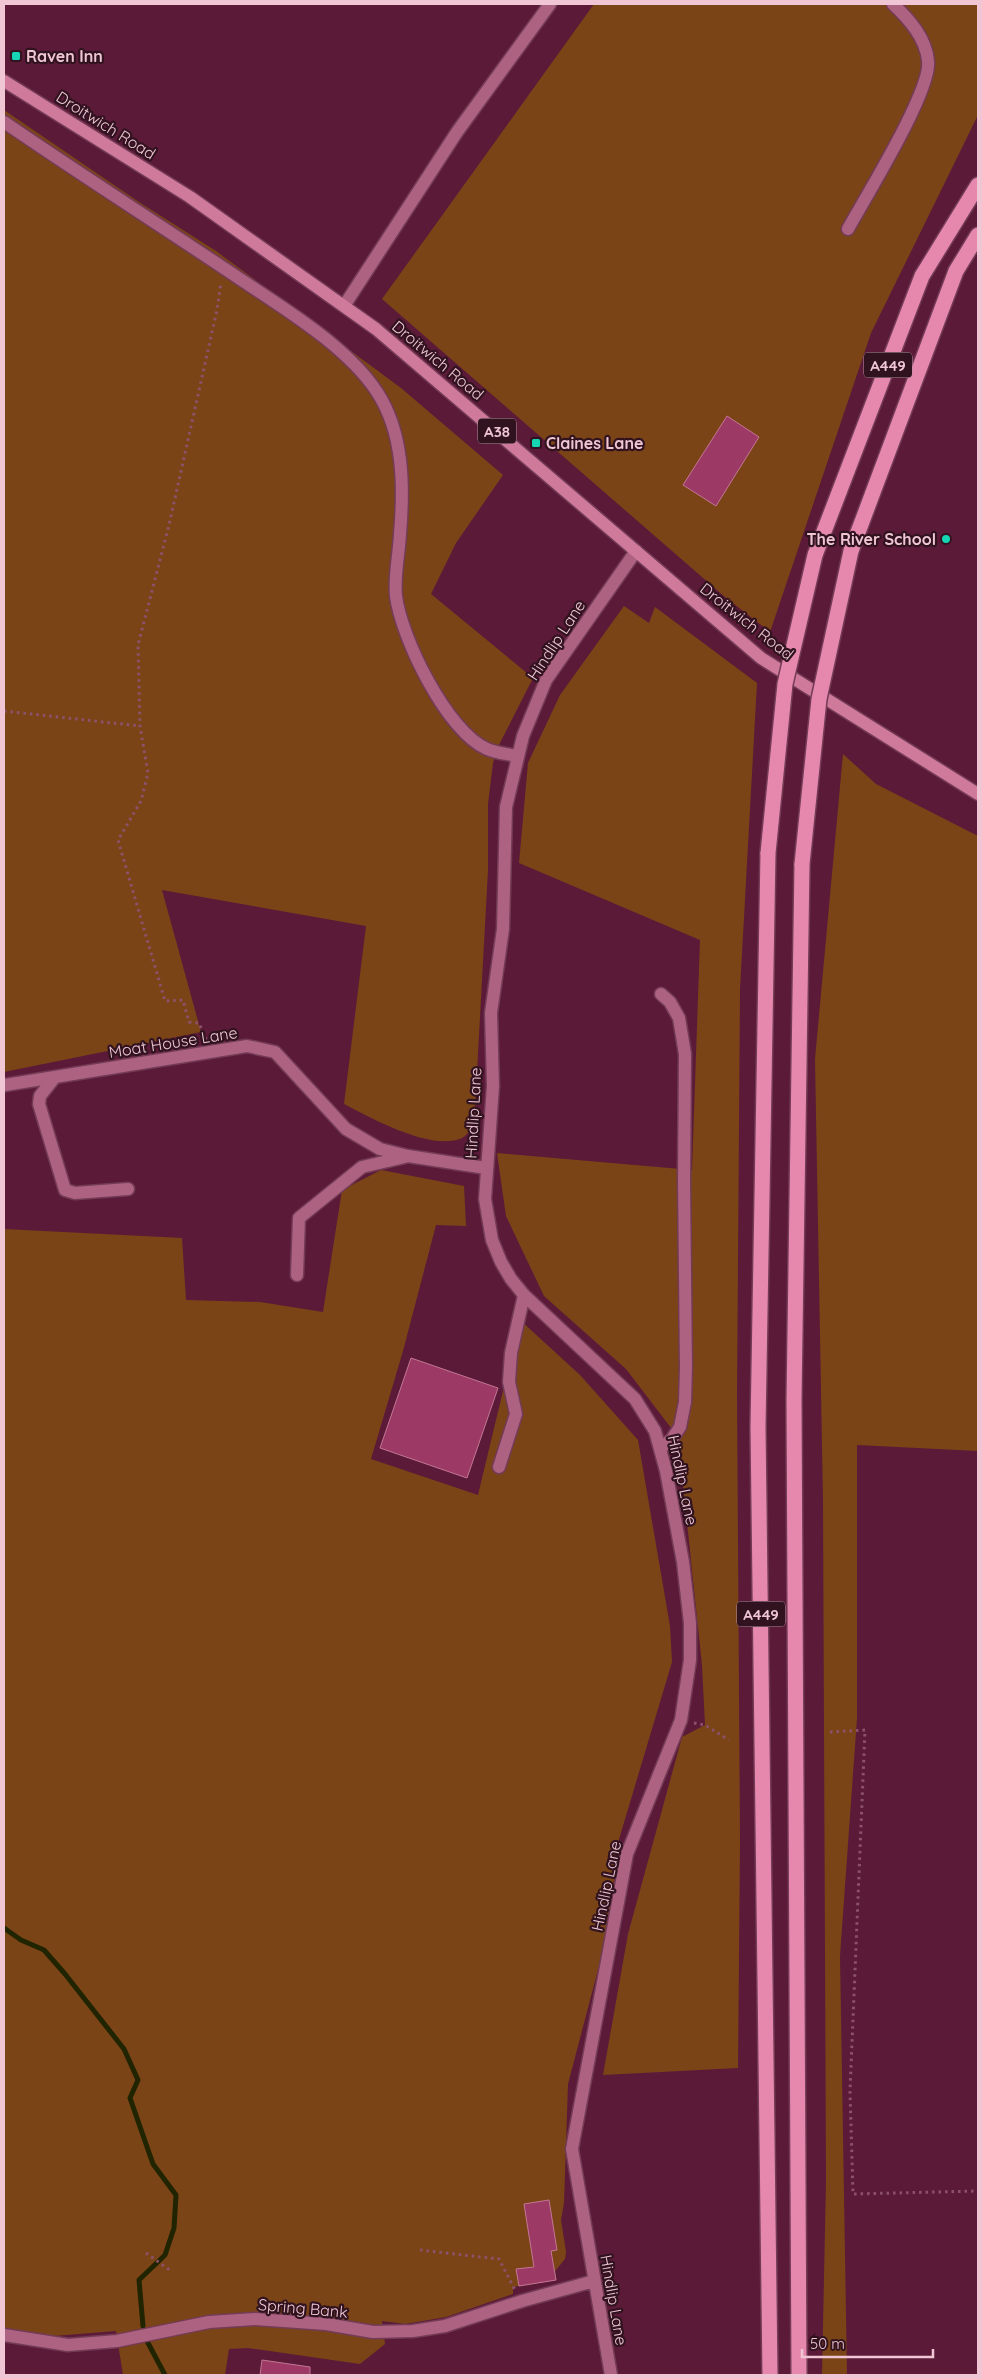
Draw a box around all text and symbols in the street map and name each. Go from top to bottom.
place label: Raven Inn [26,46,103,66]
marker: Raven Inn [10,50,22,62]
street label: Droitwich Road [53,86,159,164]
street label: Droitwich Road [388,316,488,404]
road number: A449 [864,352,912,378]
road number: A38 [478,418,516,444]
place label: Claines Lane [546,433,643,453]
marker: Claines Lane [530,437,542,449]
place label: The River School [807,529,936,549]
marker: The River School [940,533,952,545]
street label: Droitwich Road [696,578,798,664]
street label: Hindlip Lane [523,596,589,684]
street label: Moat House Lane [107,1022,239,1062]
street label: Hindlip Lane [461,1067,485,1159]
street label: Hindlip Lane [664,1433,702,1527]
road number: A449 [737,1602,785,1626]
street label: Hindlip Lane [587,1839,625,1933]
street label: Hindlip Lane [596,2253,632,2347]
street label: Spring Bank [257,2294,349,2322]
scale bar [802,2326,933,2358]
text: 50 m [810,2334,845,2353]

